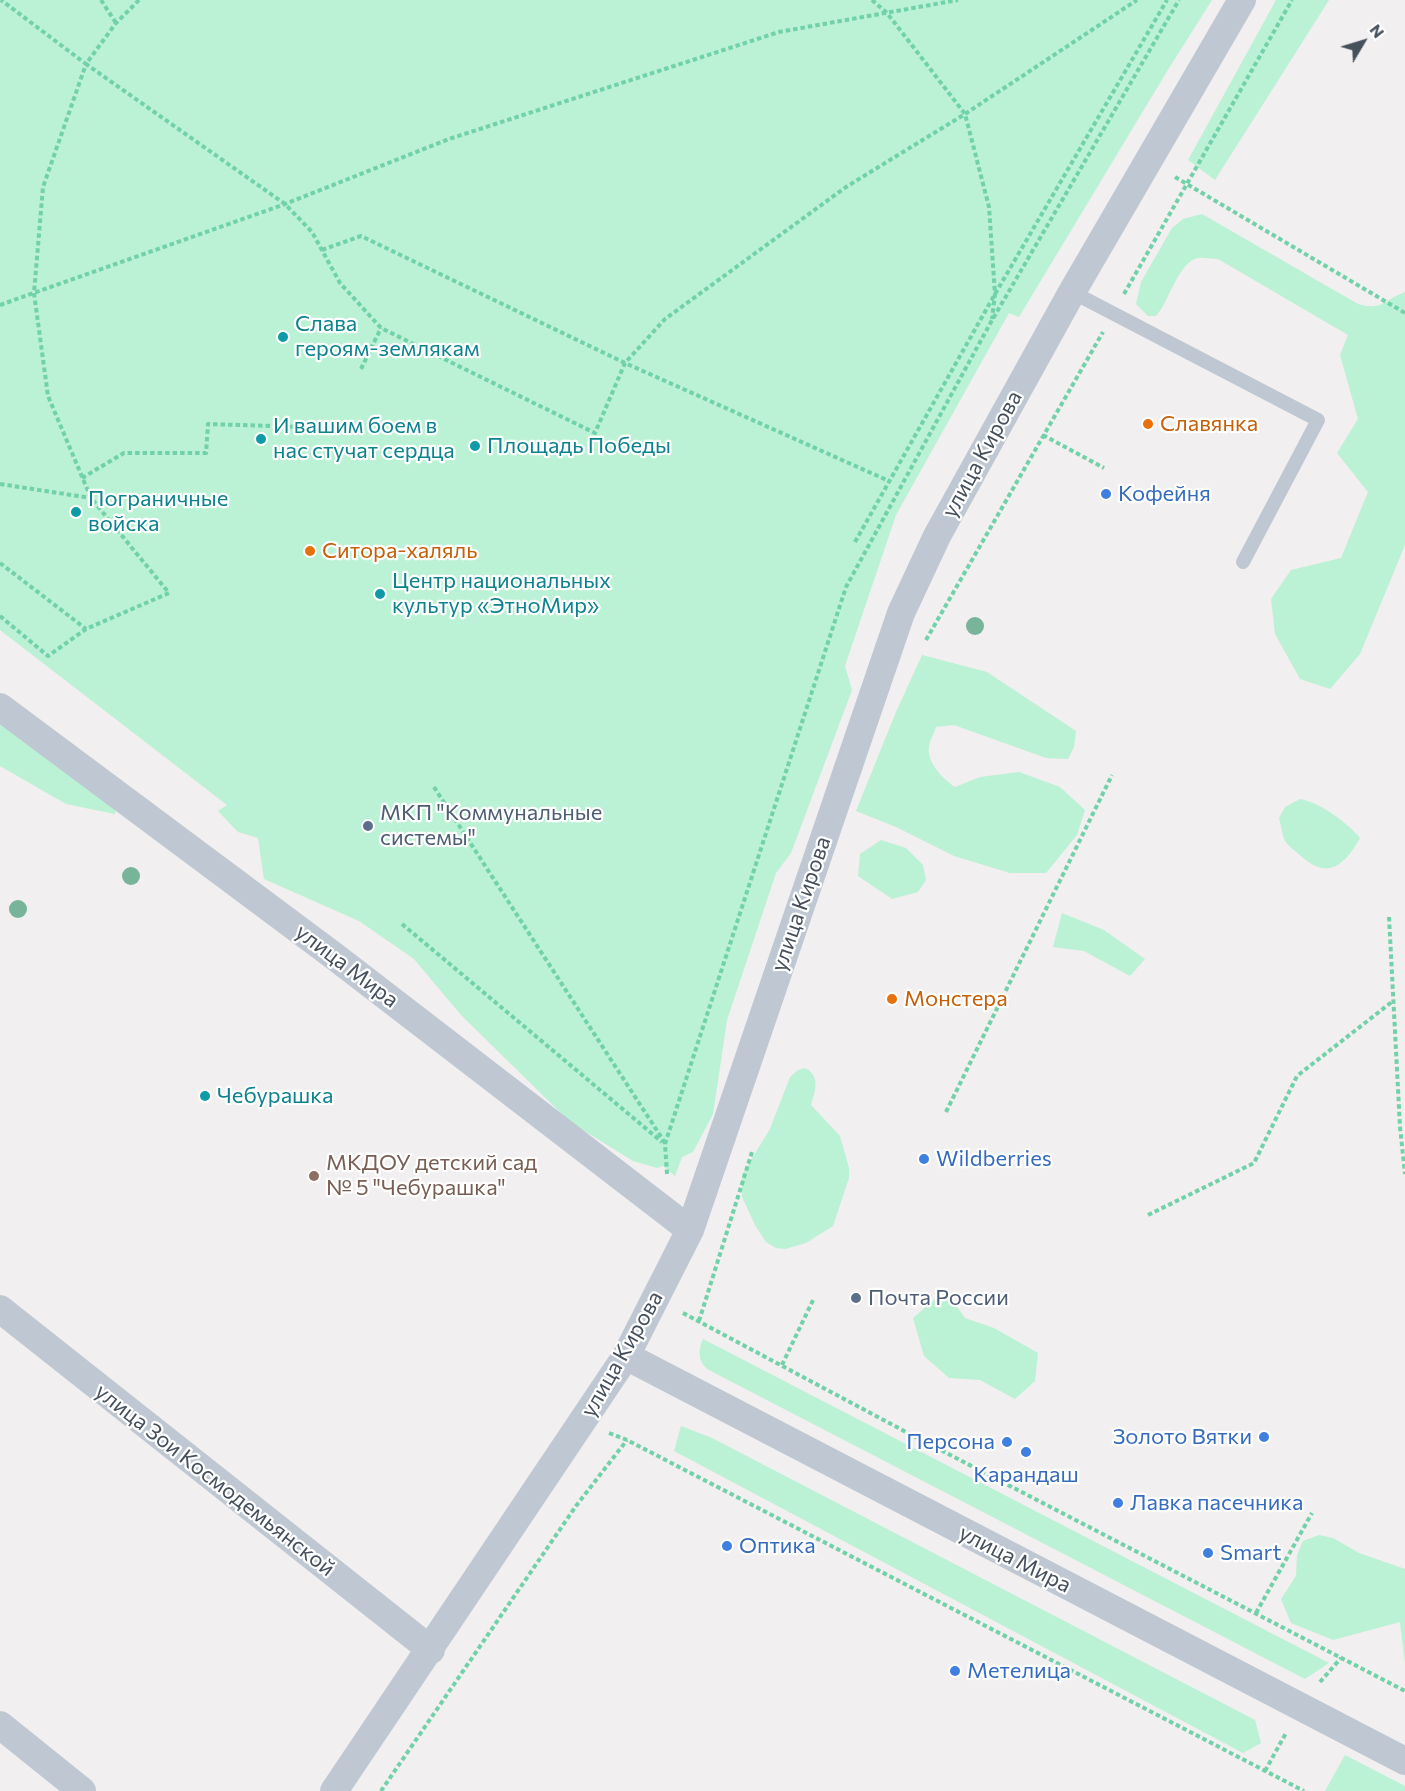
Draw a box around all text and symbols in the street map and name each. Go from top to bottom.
north arrow [1333,12,1393,72]
text: N [1366,20,1389,41]
place label: Слава героям-землякам [295,311,480,362]
marker: Слава героям-землякам [276,330,290,344]
street label: улица Кирова [936,386,1028,522]
place label: Славянка [1160,411,1258,437]
place label: И вашим боем в нас стучат сердца [273,413,455,464]
marker: Славянка [1141,417,1155,431]
marker: И вашим боем в нас стучат сердца [254,432,268,446]
place label: Площадь Победы [487,433,671,459]
marker: Площадь Победы [468,439,482,453]
place label: Кофейня [1118,481,1211,507]
place label: Пограничные войска [88,486,228,538]
marker: Кофейня [1099,487,1113,501]
marker: Пограничные войска [69,505,83,519]
place label: Ситора-халяль [322,538,478,564]
marker: Ситора-халяль [303,544,317,558]
place label: Центр национальных культур «ЭтноМир» [392,568,611,620]
marker: Центр национальных культур «ЭтноМир» [373,587,387,601]
place label: МКП "Коммунальные системы" [380,800,602,852]
marker: МКП "Коммунальные системы" [361,819,375,833]
street label: улица Кирова [766,833,836,975]
street label: улица Мира [290,919,404,1013]
place label: Монстера [904,986,1008,1012]
marker: Монстера [885,992,899,1006]
place label: Чебурашка [217,1083,334,1109]
marker: Чебурашка [198,1089,212,1103]
place label: Wildberries [936,1146,1052,1172]
place label: МКДОУ детский сад № 5 "Чебурашка" [326,1150,537,1202]
marker: Wildberries [917,1152,931,1166]
marker: МКДОУ детский сад № 5 "Чебурашка" [307,1169,321,1183]
place label: Почта России [868,1285,1009,1311]
street label: улица Кирова [575,1286,669,1422]
marker: Почта России [849,1291,863,1305]
street label: улица Зои Космодемьянской [90,1378,340,1582]
place label: Золото Вятки [1113,1424,1252,1450]
place label: Персона [906,1429,995,1455]
marker: Золото Вятки [1257,1430,1271,1444]
marker: Персона [1000,1435,1014,1449]
marker: Карандаш [1019,1445,1033,1459]
place label: Карандаш [973,1462,1079,1488]
place label: Лавка пасечника [1130,1490,1303,1516]
marker: Лавка пасечника [1111,1496,1125,1510]
street label: улица Мира [955,1519,1075,1599]
place label: Оптика [739,1533,816,1559]
marker: Оптика [720,1539,734,1553]
place label: Smart [1220,1540,1281,1566]
marker: Smart [1201,1546,1215,1560]
place label: Метелица [967,1658,1071,1684]
marker: Метелица [948,1664,962,1678]

